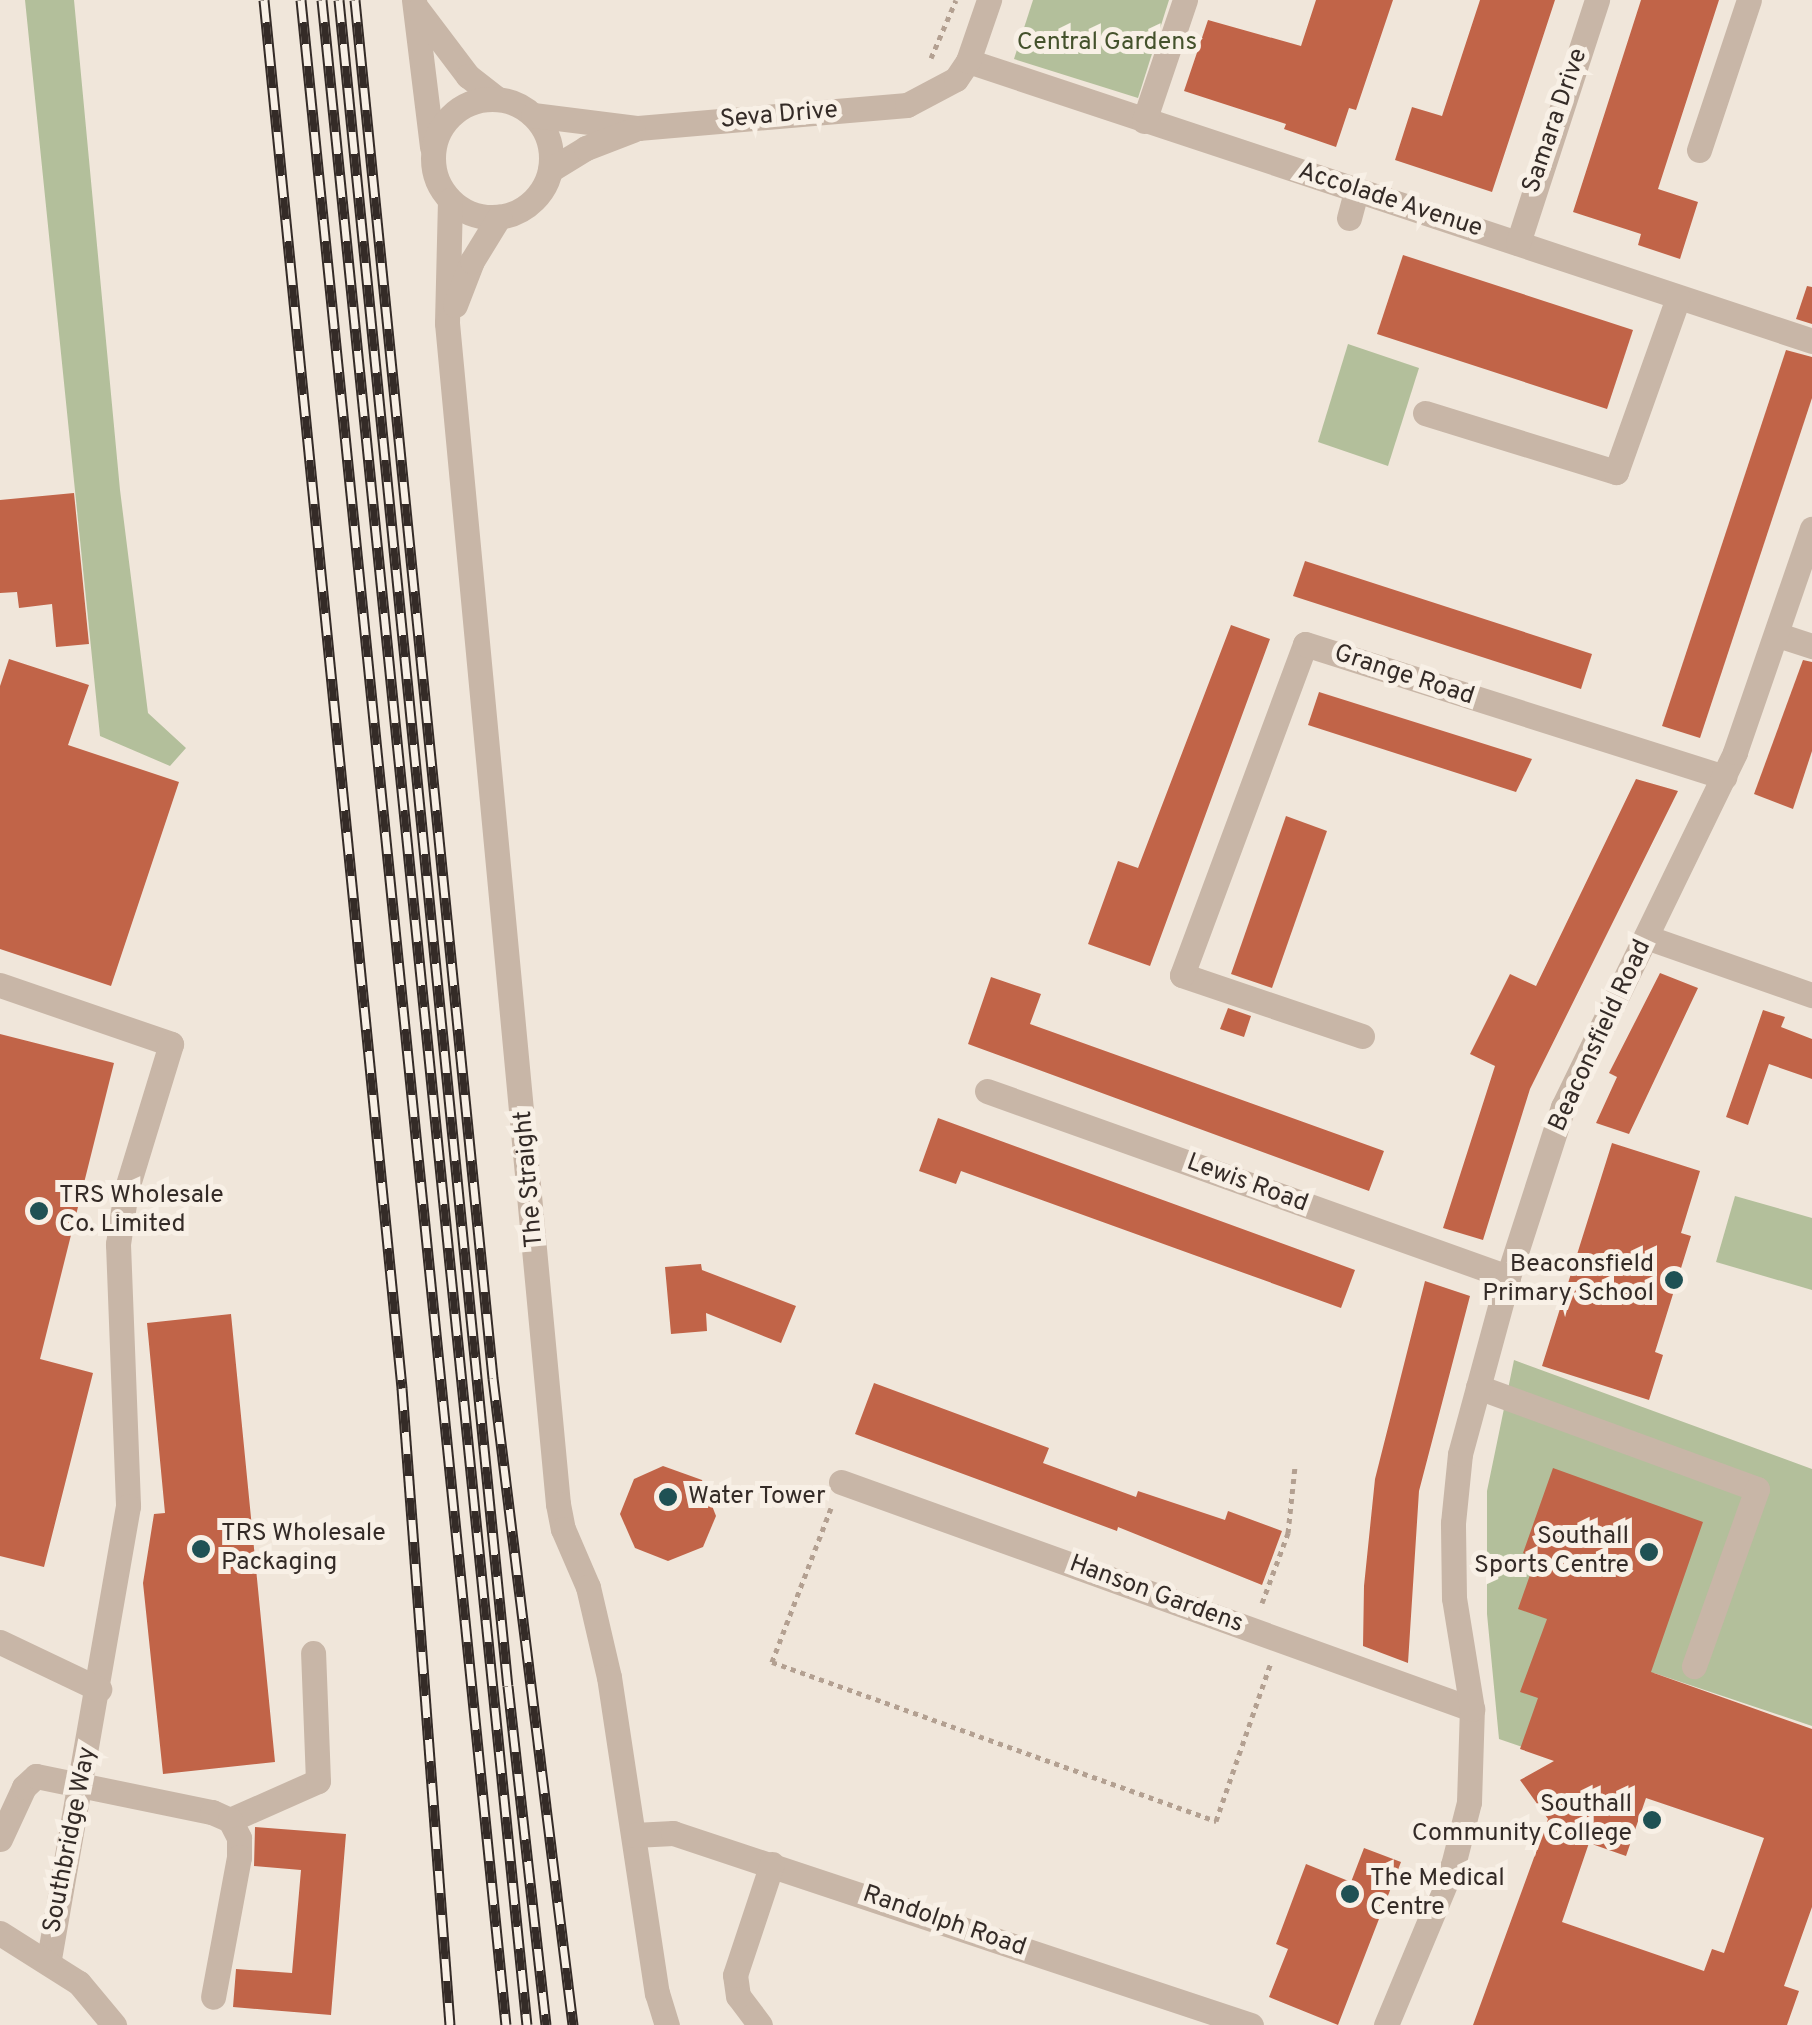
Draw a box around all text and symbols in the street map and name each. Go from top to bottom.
park label: Central Gardens [1017,28,1197,58]
street label: Samara Drive [1517,45,1595,197]
street label: Seva Drive [719,96,839,136]
street label: Accolade Avenue [1294,157,1486,245]
street label: Grange Road [1330,639,1478,713]
street label: Beaconsfield Road [1543,935,1659,1137]
street label: The Straight [509,1109,551,1249]
street label: Lewis Road [1182,1148,1312,1220]
place label: TRS Wholesale Co. Limited [59,1182,224,1241]
marker: TRS Wholesale Co. Limited [28,1200,50,1222]
place label: Beaconsfield Primary School [1482,1251,1654,1310]
marker: Beaconsfield Primary School [1663,1269,1685,1291]
place label: Water Tower [688,1482,827,1512]
marker: Water Tower [657,1486,679,1508]
place label: TRS Wholesale Packaging [221,1520,386,1579]
place label: Southall Sports Centre [1474,1523,1629,1582]
marker: TRS Wholesale Packaging [190,1538,212,1560]
marker: Southall Sports Centre [1638,1541,1660,1563]
street label: Hanson Gardens [1065,1550,1247,1640]
street label: Southbridge Way [38,1744,104,1936]
place label: Southall Community College [1412,1791,1632,1850]
marker: Southall Community College [1641,1809,1663,1831]
place label: The Medical Centre [1370,1865,1505,1924]
street label: Randolph Road [858,1880,1030,1964]
marker: The Medical Centre [1339,1883,1361,1905]

